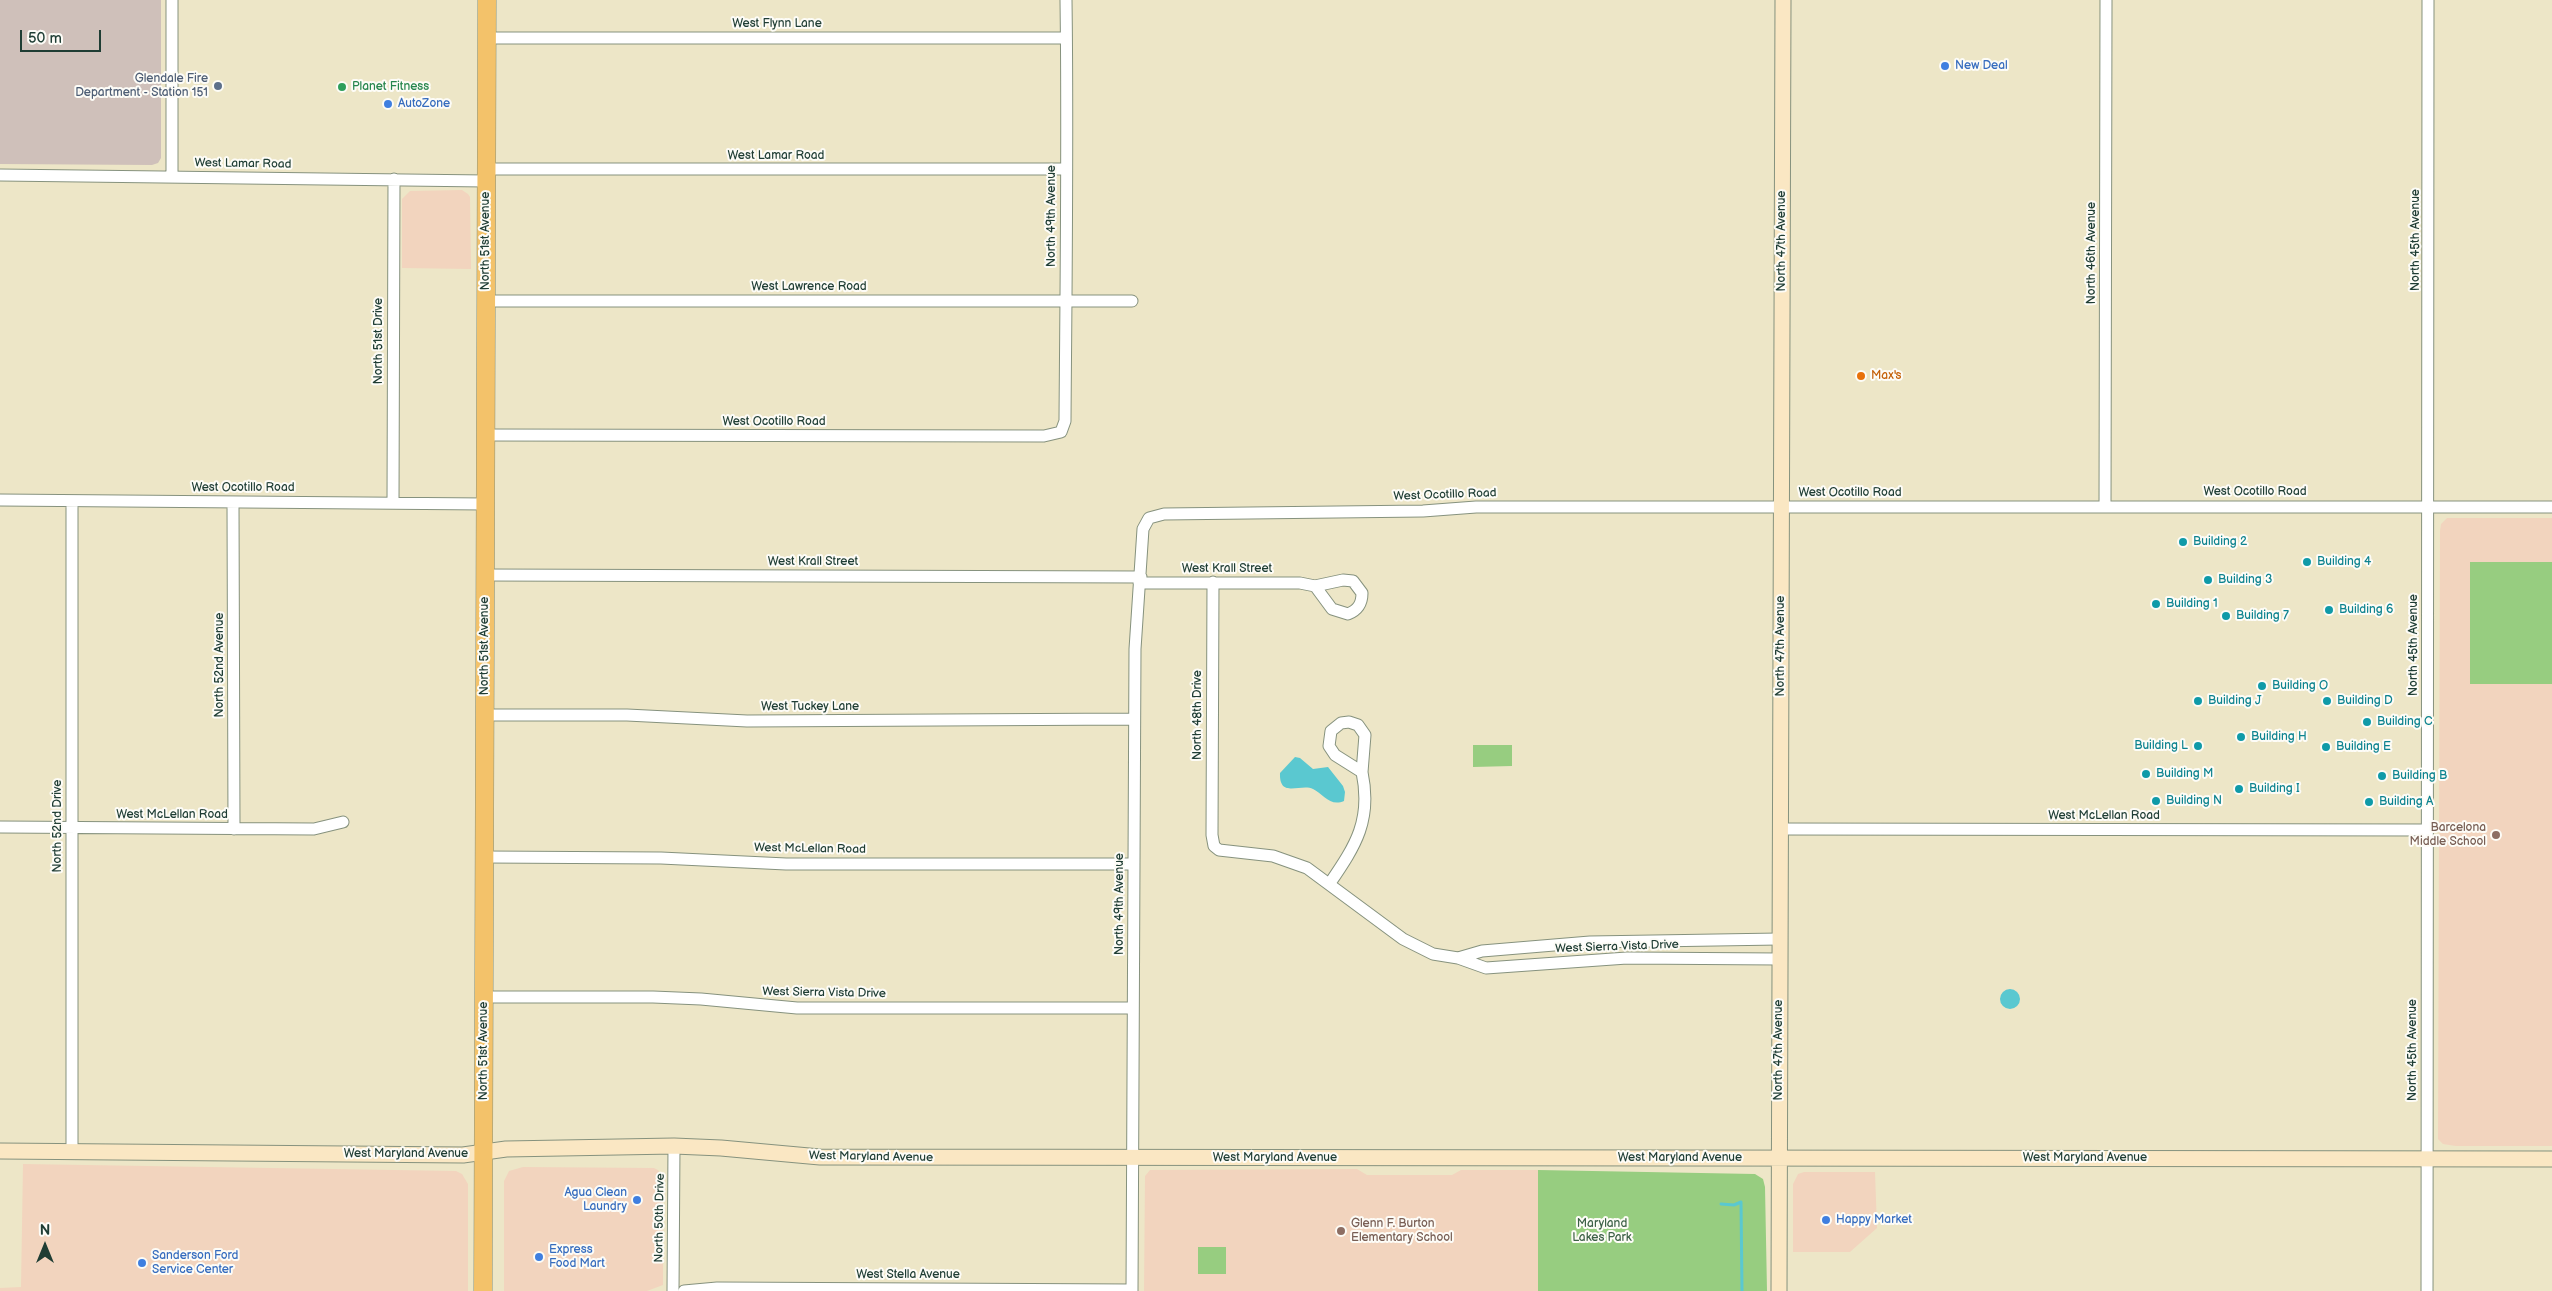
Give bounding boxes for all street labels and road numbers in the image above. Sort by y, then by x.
street label: West Flynn Lane [732,17,822,31]
street label: West Lamar Road [728,149,824,163]
street label: West Lamar Road [194,156,292,172]
street label: North 49th Avenue [1045,165,1059,267]
street label: North 45th Avenue [2409,189,2423,291]
street label: North 47th Avenue [1775,191,1789,291]
street label: North 51st Avenue [479,192,493,290]
street label: North 46th Avenue [2085,202,2099,304]
street label: West Lawrence Road [751,280,867,294]
street label: North 51st Drive [372,298,386,384]
street label: West Ocotillo Road [722,415,826,429]
street label: West Ocotillo Road [191,481,295,495]
street label: West Ocotillo Road [2203,485,2307,499]
street label: West Ocotillo Road [1393,486,1497,504]
street label: West Ocotillo Road [1798,486,1902,500]
street label: West Krall Street [768,555,858,569]
street label: West Krall Street [1182,562,1272,576]
street label: North 45th Avenue [2407,594,2421,696]
street label: North 47th Avenue [1774,596,1788,696]
street label: North 51st Avenue [478,597,492,695]
street label: North 52nd Avenue [213,613,227,717]
street label: North 48th Drive [1191,670,1205,760]
street label: West Tuckey Lane [761,700,859,714]
street label: North 52nd Drive [51,780,65,872]
street label: West McLellan Road [116,808,228,822]
street label: West McLellan Road [2048,809,2160,823]
street label: West McLellan Road [754,841,866,857]
street label: North 49th Avenue [1113,853,1127,955]
street label: West Sierra Vista Drive [1555,938,1679,956]
street label: West Sierra Vista Drive [762,985,886,1001]
street label: North 45th Avenue [2406,999,2420,1101]
street label: North 47th Avenue [1772,1000,1786,1100]
street label: North 51st Avenue [477,1002,491,1100]
street label: West Maryland Avenue [344,1147,468,1161]
street label: West Maryland Avenue [809,1149,933,1165]
street label: West Maryland Avenue [1213,1151,1337,1165]
street label: West Maryland Avenue [1618,1151,1742,1165]
street label: West Maryland Avenue [2023,1151,2147,1165]
street label: North 50th Drive [652,1173,668,1263]
street label: West Stella Avenue [856,1268,960,1282]

